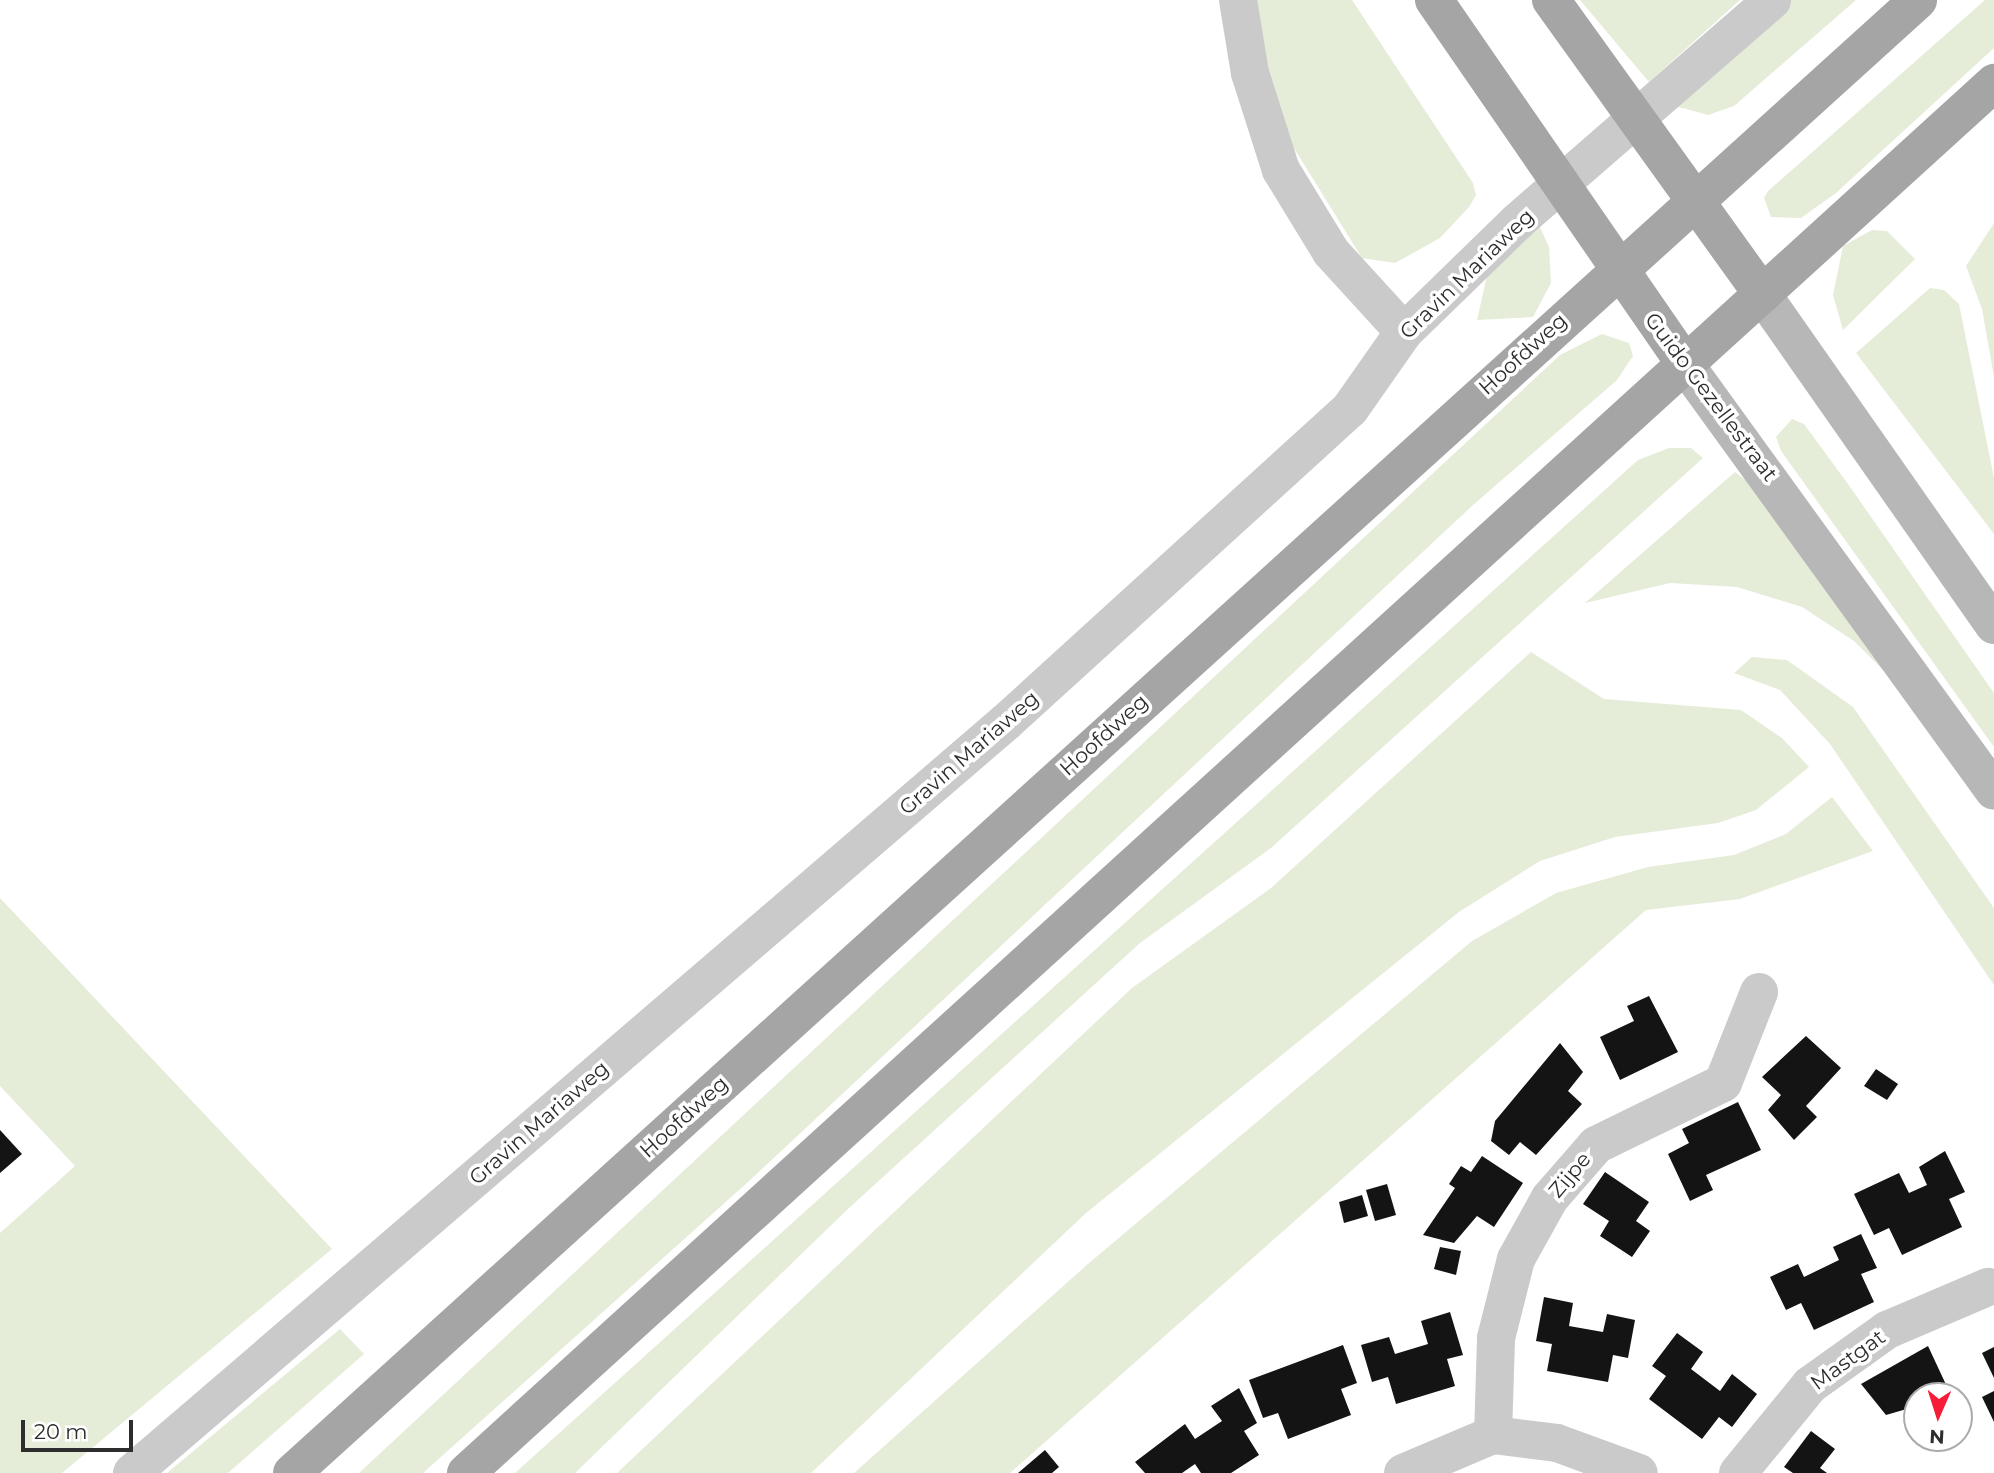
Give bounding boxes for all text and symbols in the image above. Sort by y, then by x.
street label: Gravin Mariaweg [1395,204,1539,344]
street label: Hoofdweg [1474,308,1572,400]
street label: Guido Gezellestraat [1639,308,1783,486]
street label: Gravin Mariaweg [894,686,1044,820]
street label: Hoofdweg [1055,689,1153,781]
street label: Gravin Mariaweg [464,1056,614,1190]
street label: Hoofdweg [635,1071,733,1163]
street label: Zijpe [1544,1147,1596,1203]
street label: Mastgat [1806,1324,1890,1396]
north arrow [1903,1382,1973,1452]
scale bar [24,1406,136,1450]
text: 20 m [34,1419,88,1444]
text: N [1929,1425,1945,1448]

